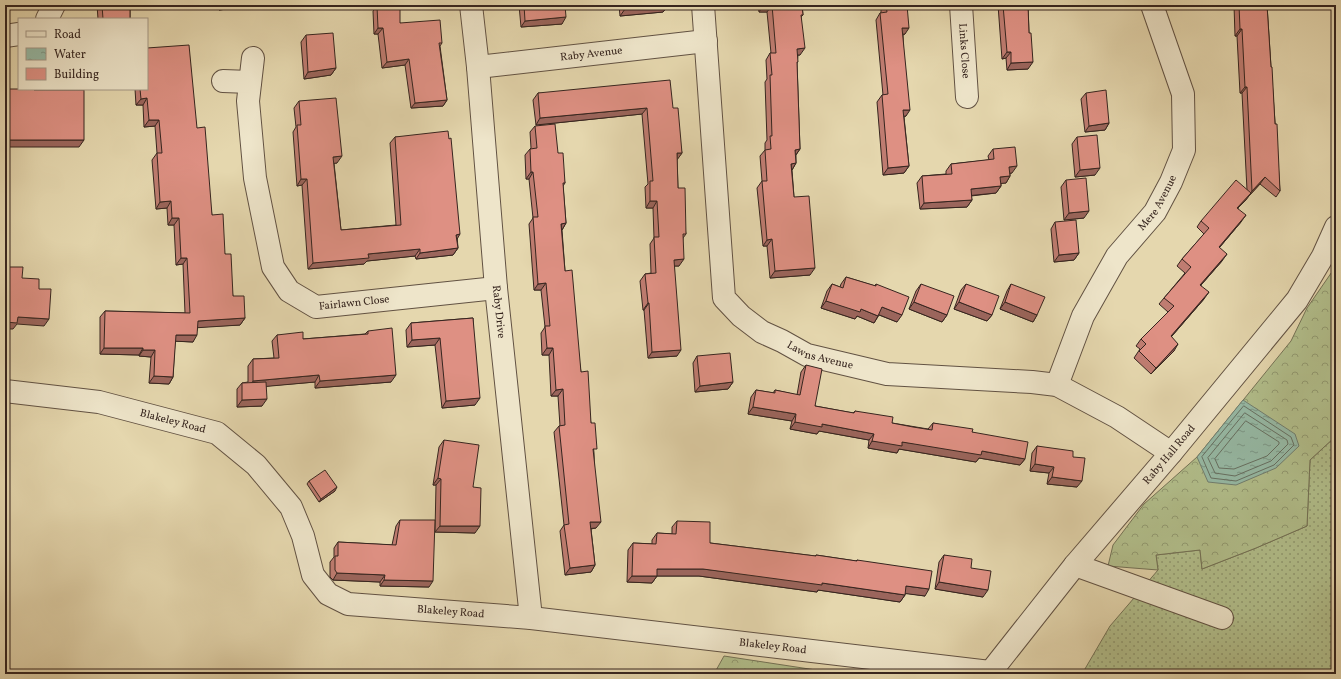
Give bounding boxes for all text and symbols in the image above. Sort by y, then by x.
legend [18,18,148,90]
street label: Links Close [955,23,973,79]
text: Road [54,27,81,43]
street label: Raby Avenue [559,43,623,65]
text: Water [54,47,86,63]
text: Building [54,67,99,83]
street label: Mere Avenue [1135,173,1181,234]
street label: Raby Drive [488,284,509,339]
street label: Fairlawn Close [318,292,390,314]
street label: Lawns Avenue [784,338,855,373]
street label: Blakeley Road [138,406,208,437]
street label: Raby Hall Road [1140,421,1199,488]
street label: Blakeley Road [416,602,485,622]
street label: Blakeley Road [738,635,807,658]

